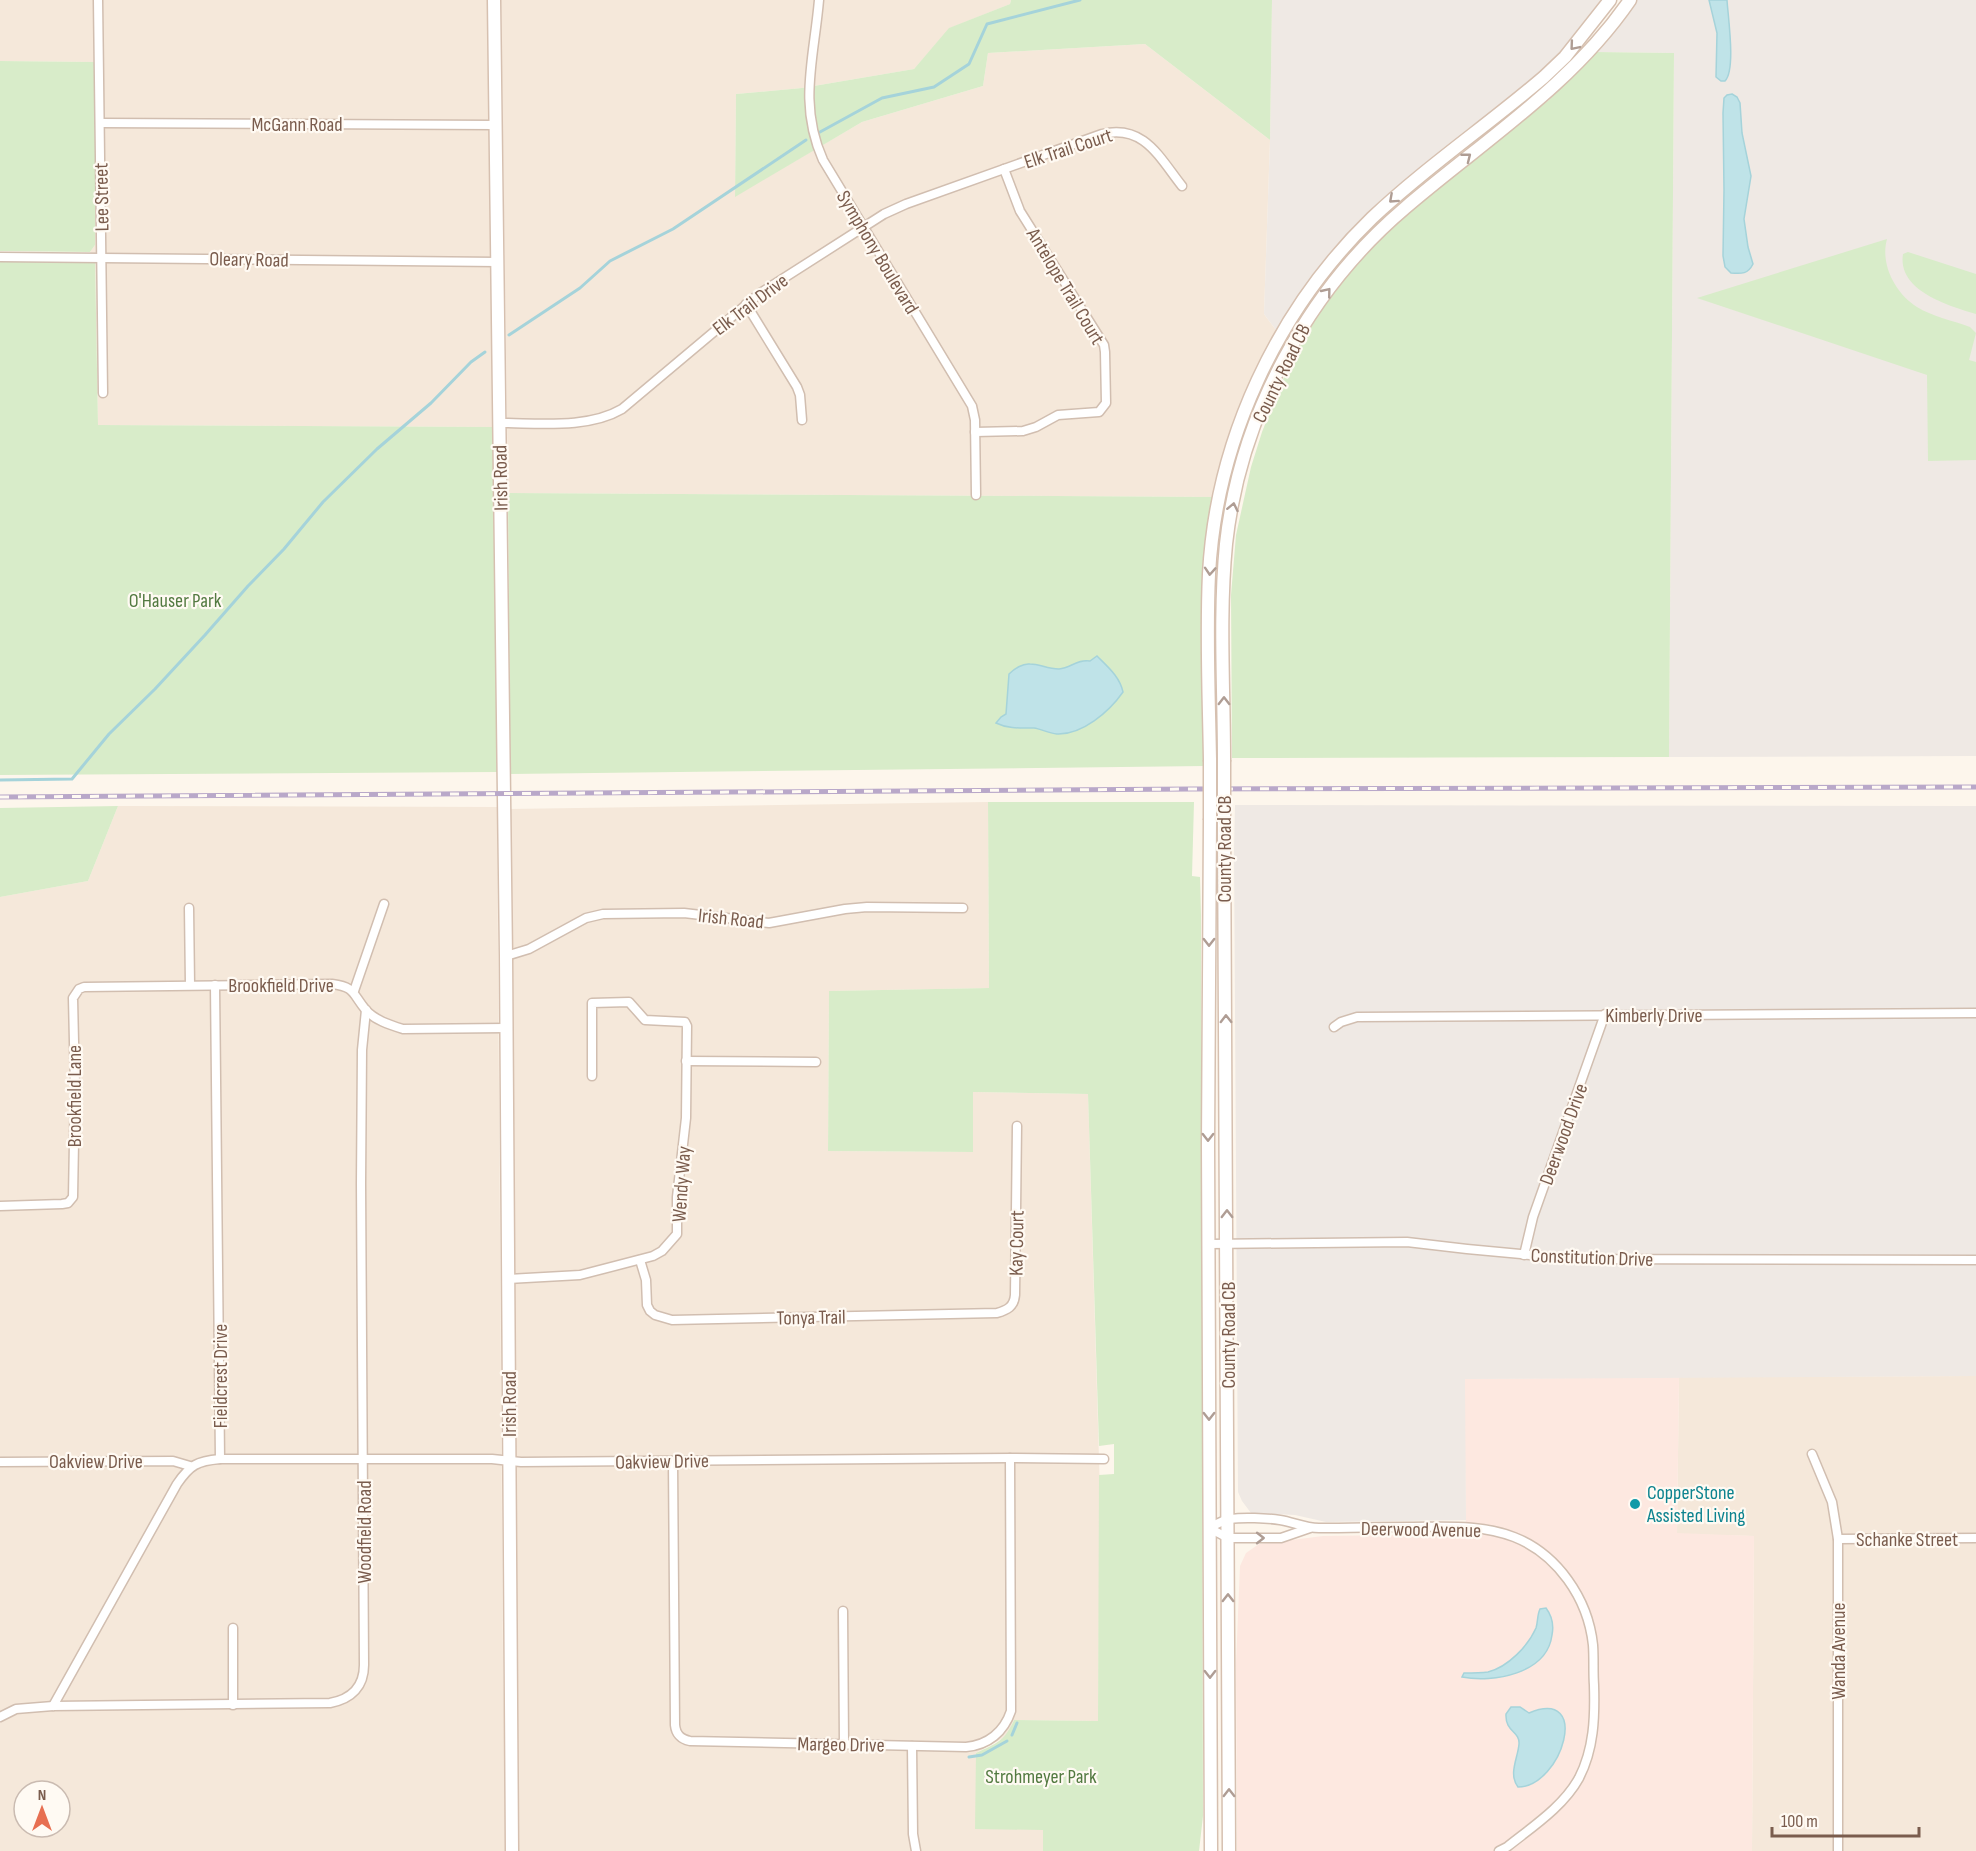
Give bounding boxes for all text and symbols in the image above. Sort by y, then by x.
one-way arrow [1570,39,1581,50]
street label: McGann Road [251,113,343,137]
street label: Elk Trail Court [1021,123,1115,174]
one-way arrow [1460,154,1471,165]
street label: Lee Street [89,162,115,232]
street label: Symphony Boulevard [831,186,923,319]
one-way arrow [1390,192,1400,203]
street label: Antelope Trail Court [1020,223,1109,349]
street label: Oleary Road [209,247,289,273]
street label: Elk Trail Drive [708,269,793,341]
one-way arrow [1320,288,1331,299]
street label: County Road CB [1248,320,1316,427]
street label: Irish Road [488,445,514,511]
one-way arrow [1225,502,1238,512]
one-way arrow [1204,566,1217,576]
park label: O'Hauser Park [129,589,222,613]
one-way arrow [1218,697,1230,706]
street label: County Road CB [1213,795,1237,903]
street label: Irish Road [697,904,765,934]
one-way arrow [1203,937,1215,946]
street label: Brookfield Drive [228,974,334,998]
street label: Kimberly Drive [1605,1004,1703,1028]
one-way arrow [1220,1014,1232,1023]
street label: Brookfield Lane [63,1045,87,1147]
street label: Deerwood Drive [1535,1080,1593,1188]
one-way arrow [1202,1132,1214,1141]
street label: Wendy Way [667,1145,697,1223]
one-way arrow [1221,1209,1233,1218]
street label: Kay Court [1004,1210,1030,1276]
street label: Constitution Drive [1530,1244,1654,1272]
street label: County Road CB [1217,1281,1241,1389]
street label: Tonya Trail [776,1305,846,1331]
street label: Fieldcrest Drive [209,1324,233,1428]
street label: Irish Road [498,1371,522,1437]
one-way arrow [1203,1411,1215,1420]
street label: Oakview Drive [615,1449,709,1475]
street label: Oakview Drive [49,1450,143,1474]
street label: Woodfield Road [353,1481,377,1583]
place label: CopperStone Assisted Living [1646,1481,1745,1528]
marker: CopperStone Assisted Living [1628,1497,1642,1511]
street label: Deerwood Avenue [1361,1517,1481,1543]
street label: Schanke Street [1856,1528,1958,1552]
one-way arrow [1255,1532,1264,1544]
one-way arrow [1222,1593,1234,1602]
street label: Wanda Avenue [1827,1603,1851,1699]
one-way arrow [1204,1669,1216,1678]
street label: Margeo Drive [797,1732,885,1758]
park label: Strohmeyer Park [985,1765,1097,1789]
north arrow [12,1779,72,1839]
text: N [38,1786,46,1805]
one-way arrow [1223,1788,1235,1797]
scale bar [1772,1800,1919,1838]
text: 100 m [1781,1811,1818,1832]

